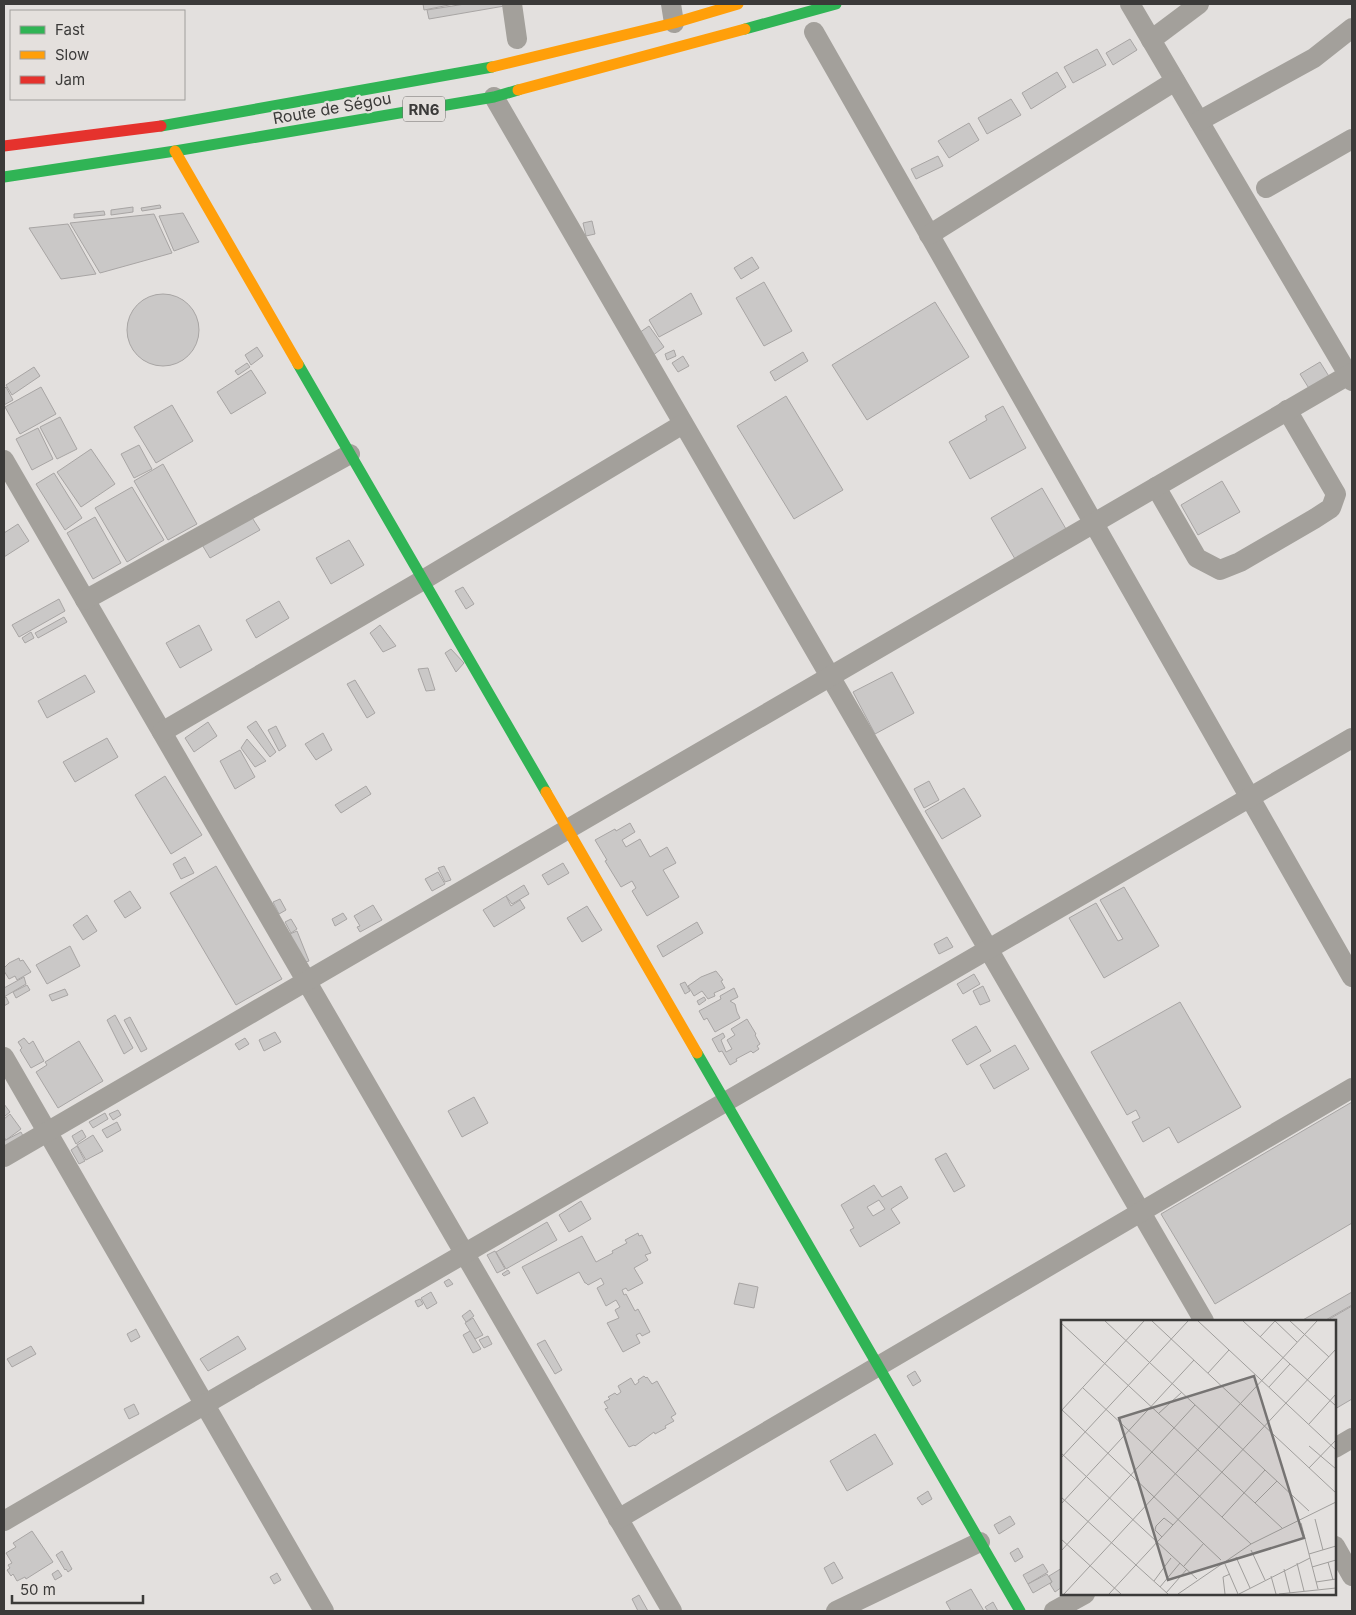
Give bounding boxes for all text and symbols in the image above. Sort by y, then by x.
legend [10,10,185,100]
text: Fast [55,20,85,39]
text: Slow [55,45,89,64]
text: Jam [55,70,85,89]
street label: Route de Ségou [271,88,393,128]
road number: RN6 [403,96,445,122]
inset map [1061,1320,1336,1595]
scale bar [12,1572,144,1604]
text: 50 m [20,1580,56,1599]

